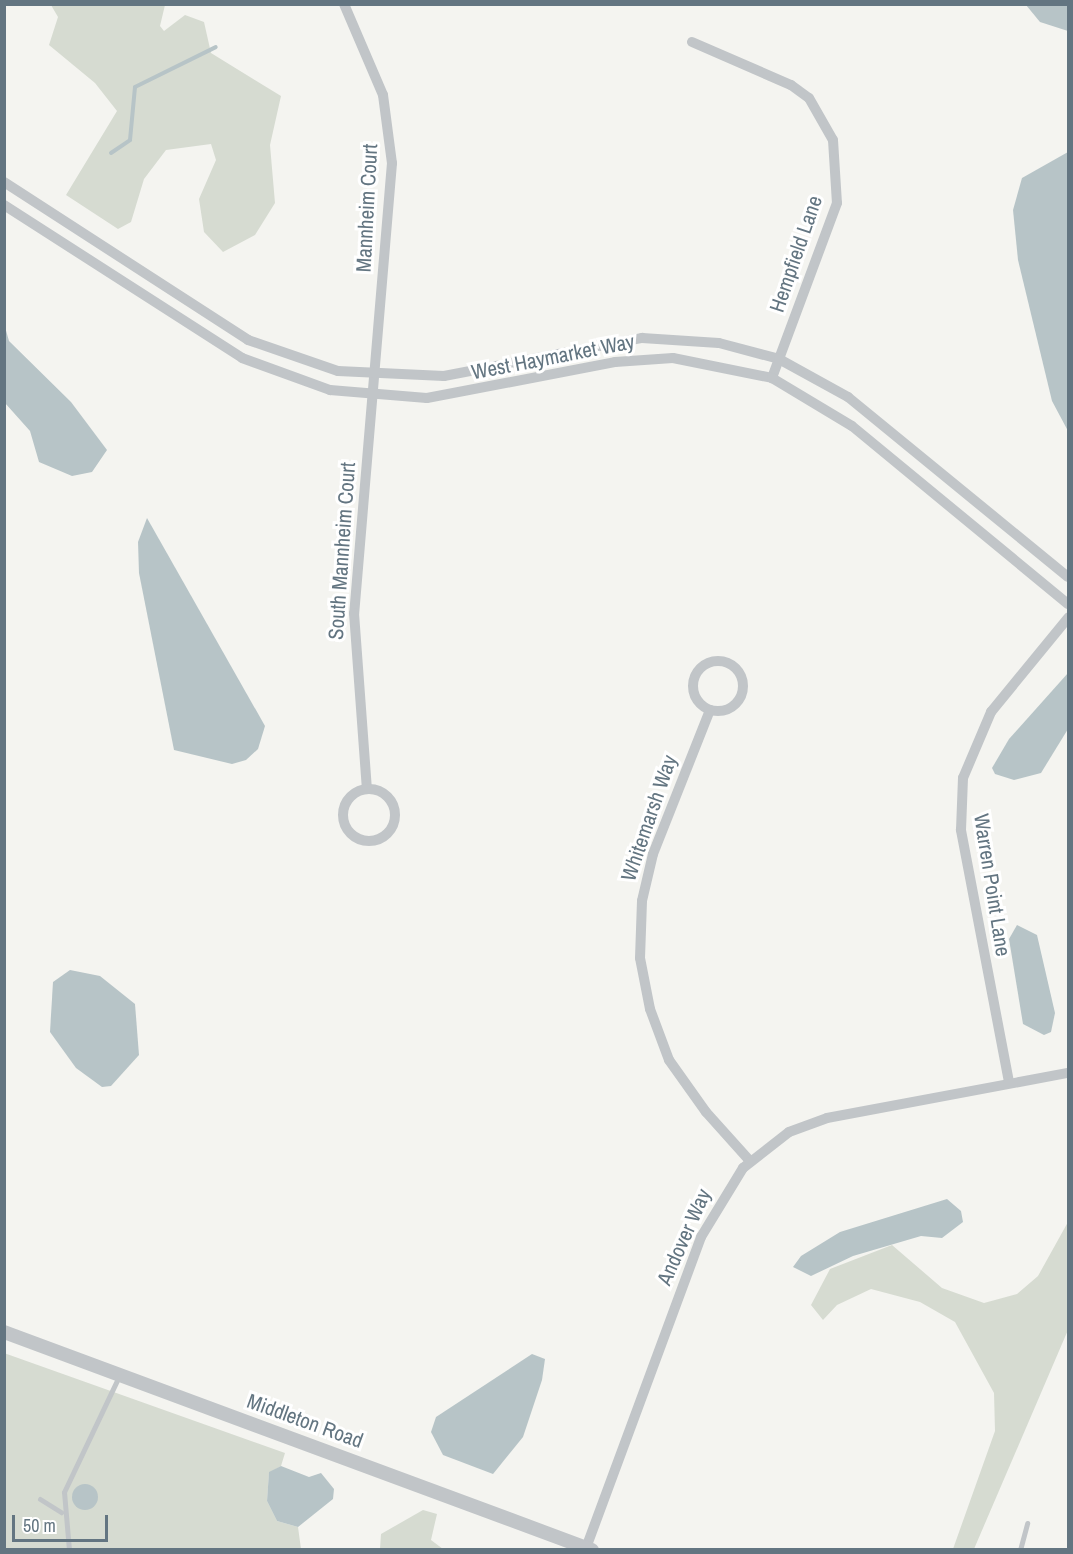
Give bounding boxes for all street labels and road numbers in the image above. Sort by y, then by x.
street label: Mannheim Court [351,143,383,273]
street label: Hempfield Lane [764,192,828,316]
street label: West Haymarket Way [469,329,637,385]
street label: South Mannheim Court [323,461,361,641]
street label: Whitemarsh Way [616,752,682,884]
street label: Warren Point Lane [968,812,1016,958]
street label: Andover Way [652,1185,716,1289]
street label: Middleton Road [244,1388,366,1454]

